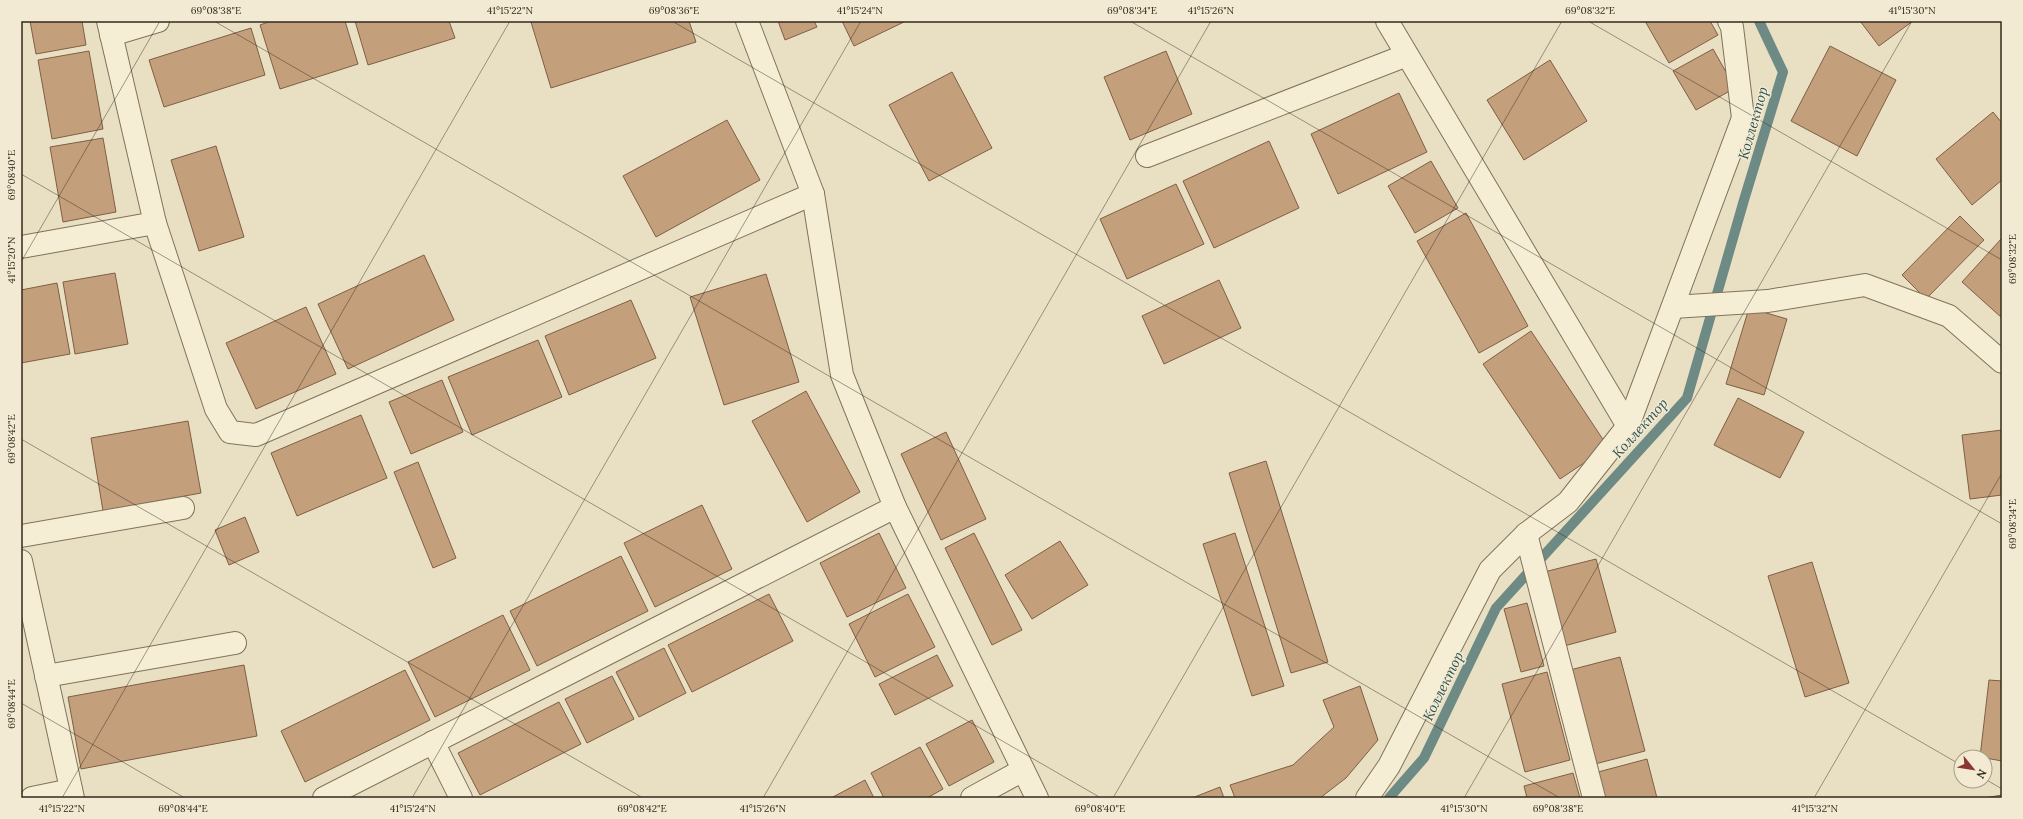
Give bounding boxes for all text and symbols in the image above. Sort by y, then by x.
text: 69°08'38"E [191,4,241,17]
text: 41°15'22"N [487,4,533,17]
text: 69°08'36"E [649,4,699,17]
text: 41°15'24"N [837,4,883,17]
text: 69°08'34"E [1107,4,1157,17]
text: 41°15'26"N [1188,4,1235,17]
text: 69°08'32"E [1565,4,1615,17]
text: 41°15'30"N [1888,4,1936,17]
water label: Коллектор [1734,85,1772,161]
text: 69°08'40"E [5,150,18,200]
text: 69°08'32"E [2006,234,2019,284]
text: 41°15'20"N [5,236,18,283]
water label: Коллектор [1608,394,1672,462]
text: 69°08'42"E [5,414,18,464]
text: 69°08'34"E [2006,499,2019,549]
water label: Коллектор [1419,649,1467,723]
text: 69°08'44"E [5,679,18,729]
north arrow [1953,749,1993,789]
text: N [1973,767,1990,782]
text: 41°15'22"N [39,802,85,815]
text: 69°08'44"E [158,802,208,815]
text: 41°15'24"N [390,802,436,815]
text: 69°08'42"E [617,802,667,815]
text: 41°15'26"N [740,802,787,815]
text: 69°08'40"E [1075,802,1125,815]
text: 41°15'30"N [1440,802,1488,815]
text: 69°08'38"E [1533,802,1583,815]
text: 41°15'32"N [1792,802,1839,815]

